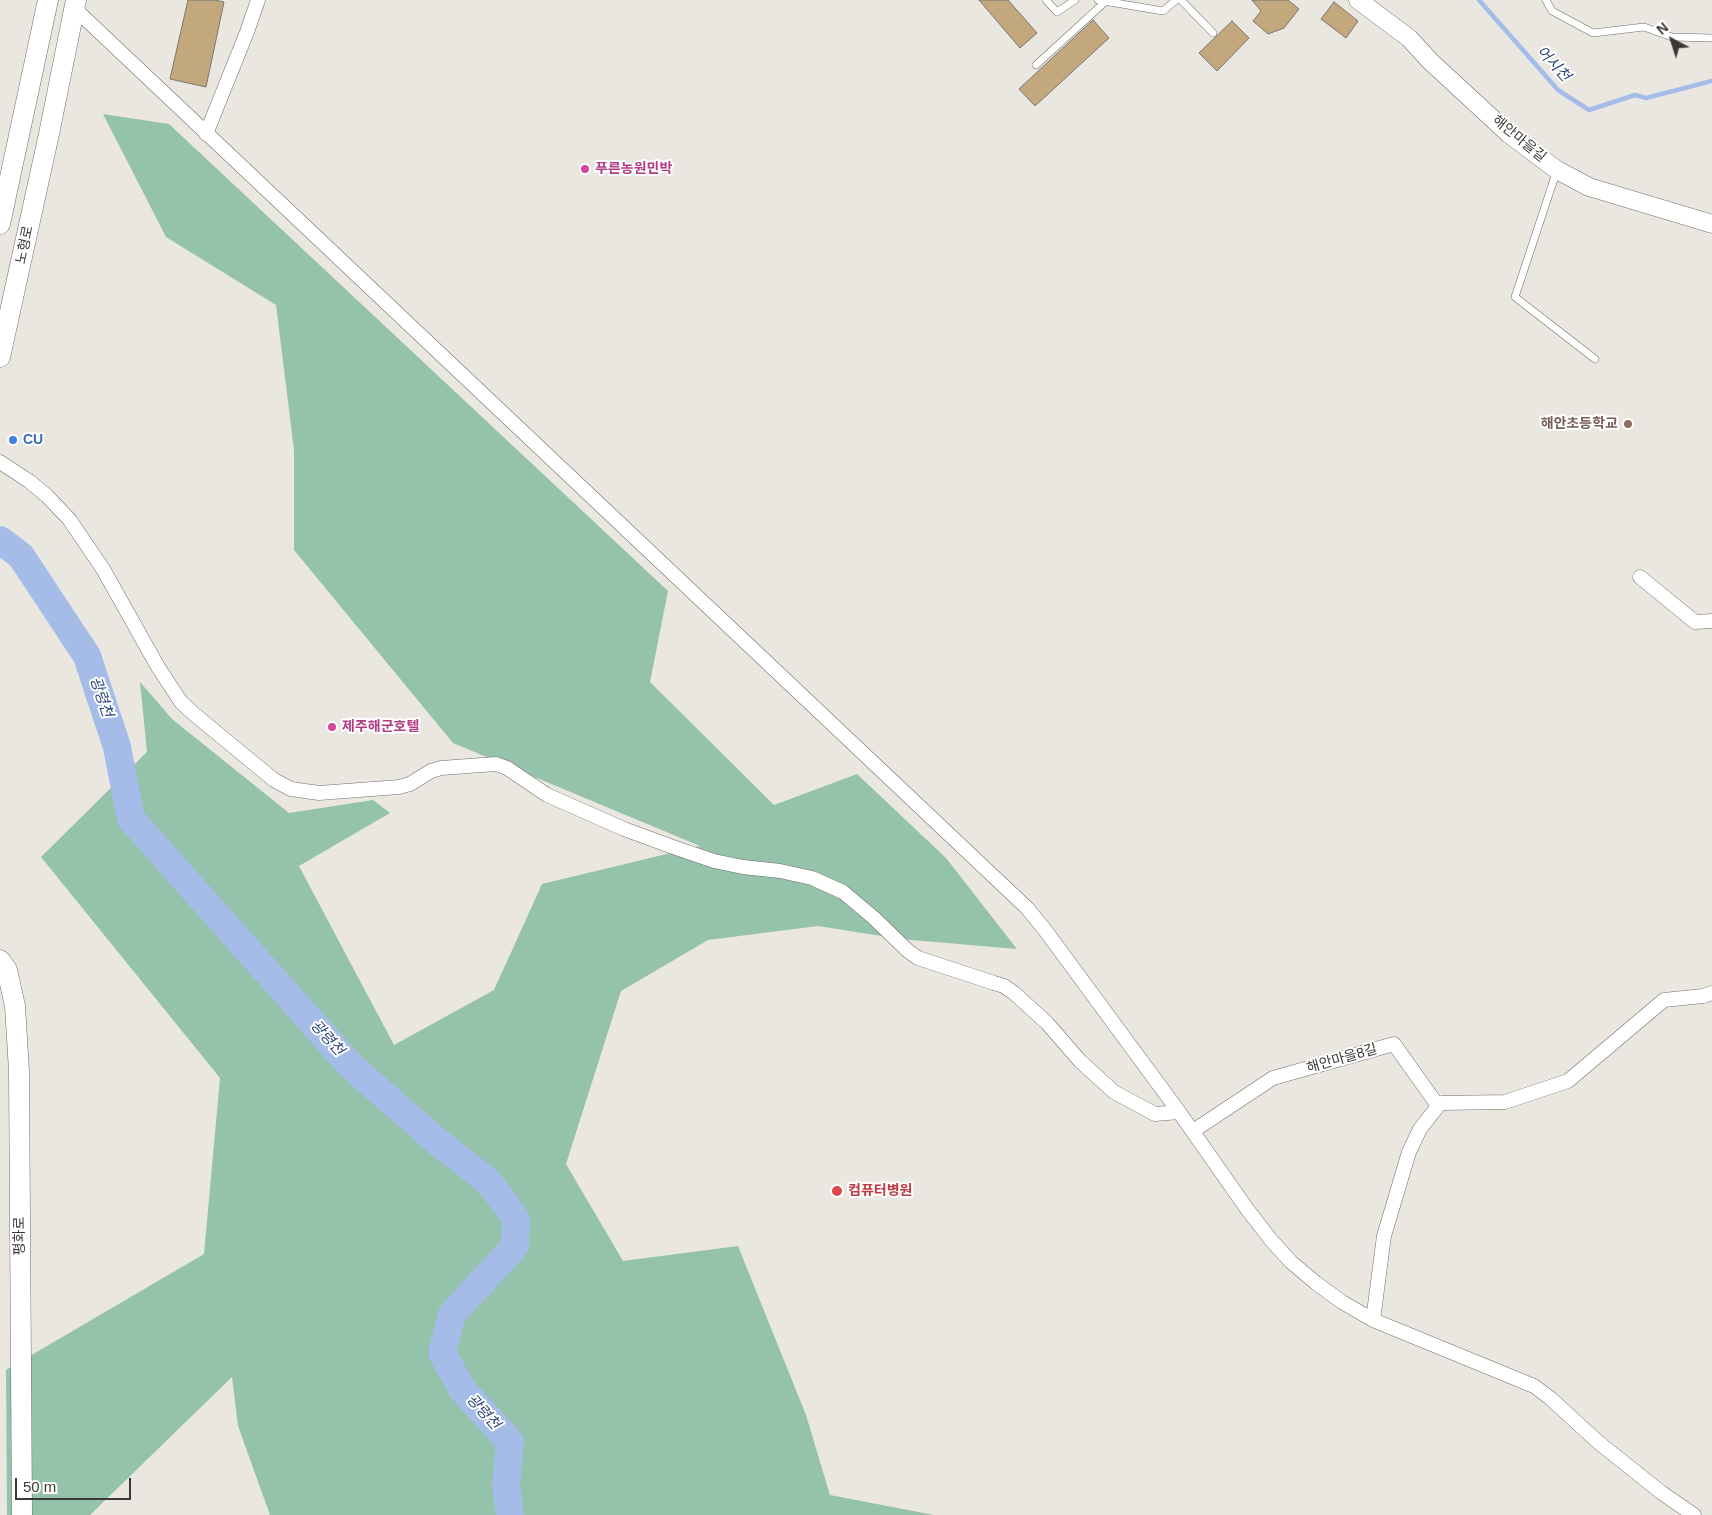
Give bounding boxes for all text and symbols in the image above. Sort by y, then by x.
north arrow [1647,15,1697,65]
text: N [1653,19,1671,38]
water label: 어시천 [1532,43,1574,85]
street label: 해안마을길 [1489,112,1549,166]
place label: 푸른농원민박 [595,161,672,177]
marker: 푸른농원민박 [579,163,591,175]
street label: 노형로 [13,224,37,266]
place label: 해안초등학교 [1541,416,1618,432]
marker: 해안초등학교 [1622,418,1634,430]
place label: CU [23,432,43,448]
marker: CU [7,434,19,446]
water label: 광령천 [86,674,116,720]
place label: 제주해군호텔 [342,719,419,735]
marker: 제주해군호텔 [326,721,338,733]
water label: 광령천 [306,1017,348,1059]
street label: 해안마을8길 [1305,1041,1379,1077]
place label: 컴퓨터병원 [848,1183,912,1199]
marker: 컴퓨터병원 [830,1184,844,1198]
street label: 평화로 [12,1217,28,1255]
water label: 광령천 [462,1391,504,1433]
scale bar [18,1468,134,1500]
text: 50 m [23,1478,56,1495]

